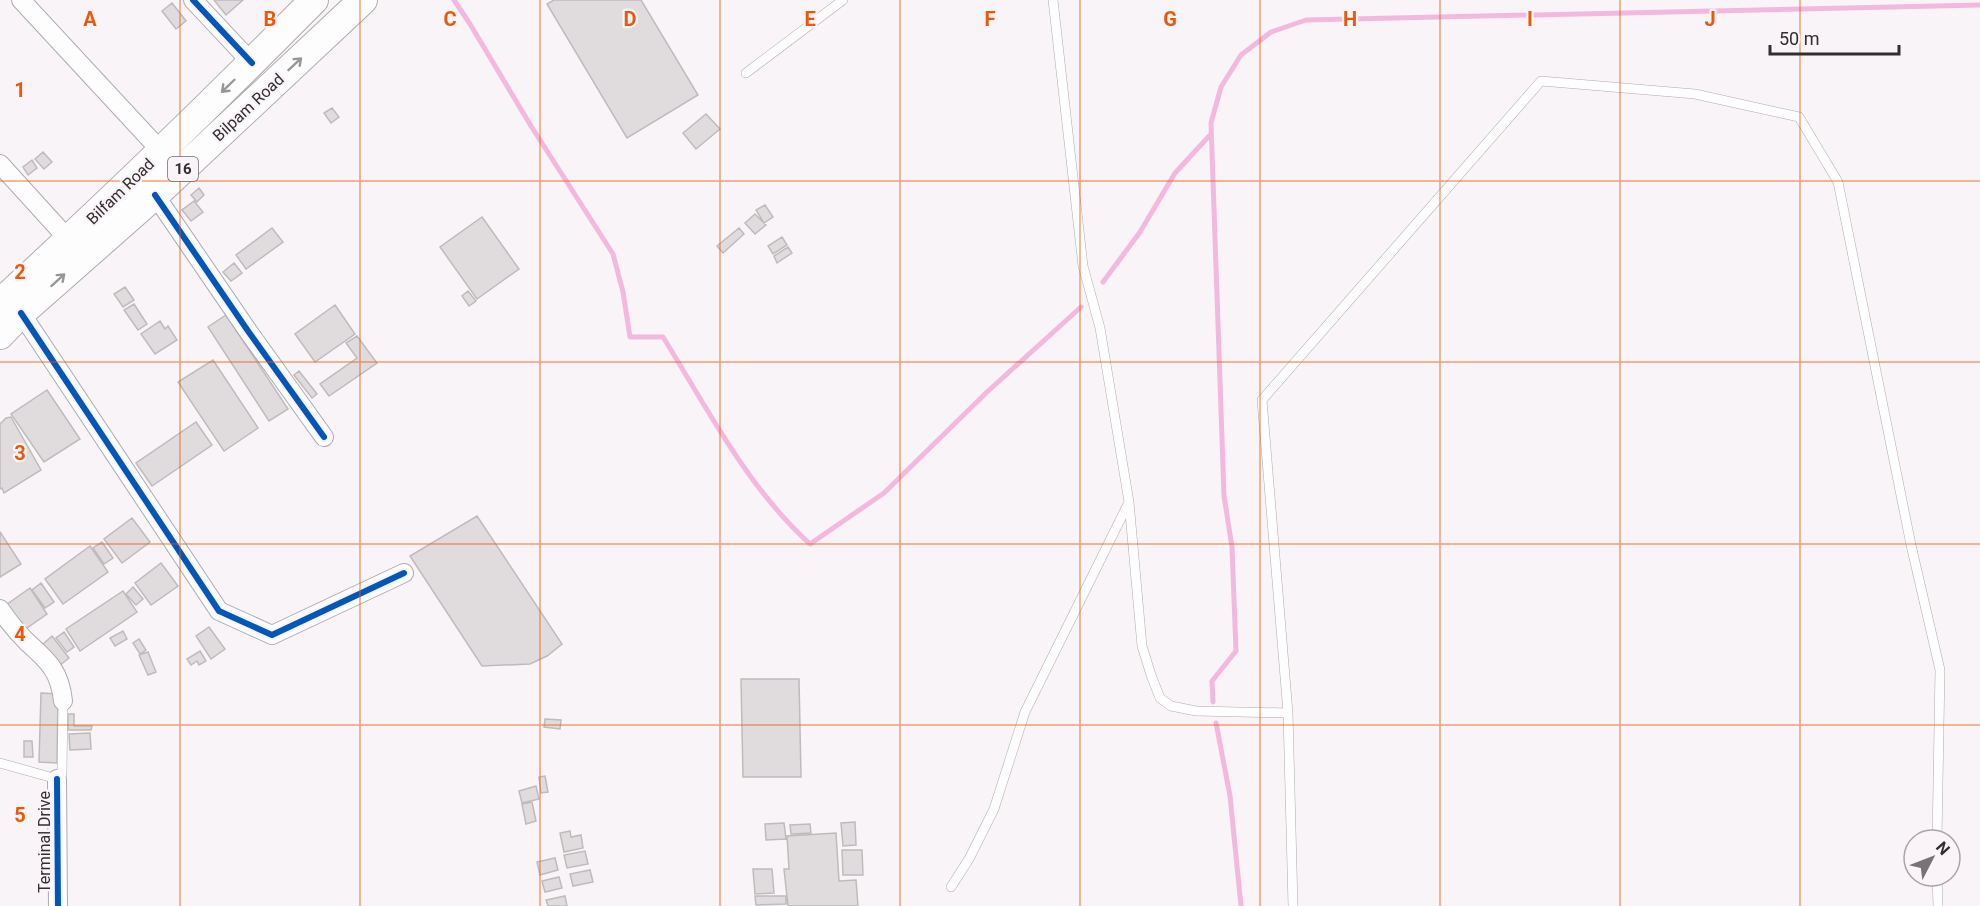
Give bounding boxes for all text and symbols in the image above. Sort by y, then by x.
text: A [83,7,97,31]
text: B [264,7,276,31]
text: C [443,7,457,31]
text: D [624,7,637,31]
text: E [804,7,816,31]
text: F [985,7,996,31]
text: G [1163,7,1177,31]
text: H [1343,7,1357,31]
text: I [1527,7,1533,31]
text: J [1704,7,1716,31]
scale bar [1770,18,1899,56]
text: 50 m [1779,28,1819,49]
one-way arrow [287,57,302,71]
street label: Bilpam Road [209,70,288,145]
text: 1 [14,78,26,102]
one-way arrow [221,79,236,93]
street label: Bilfam Road [83,154,158,228]
road number: 16 [168,157,198,181]
text: 2 [14,260,26,284]
one-way arrow [50,273,65,287]
text: 3 [14,441,26,465]
text: 4 [14,622,26,646]
street label: Terminal Drive [35,791,54,893]
text: 5 [14,803,26,827]
north arrow [1902,828,1962,888]
text: N [1932,838,1954,859]

